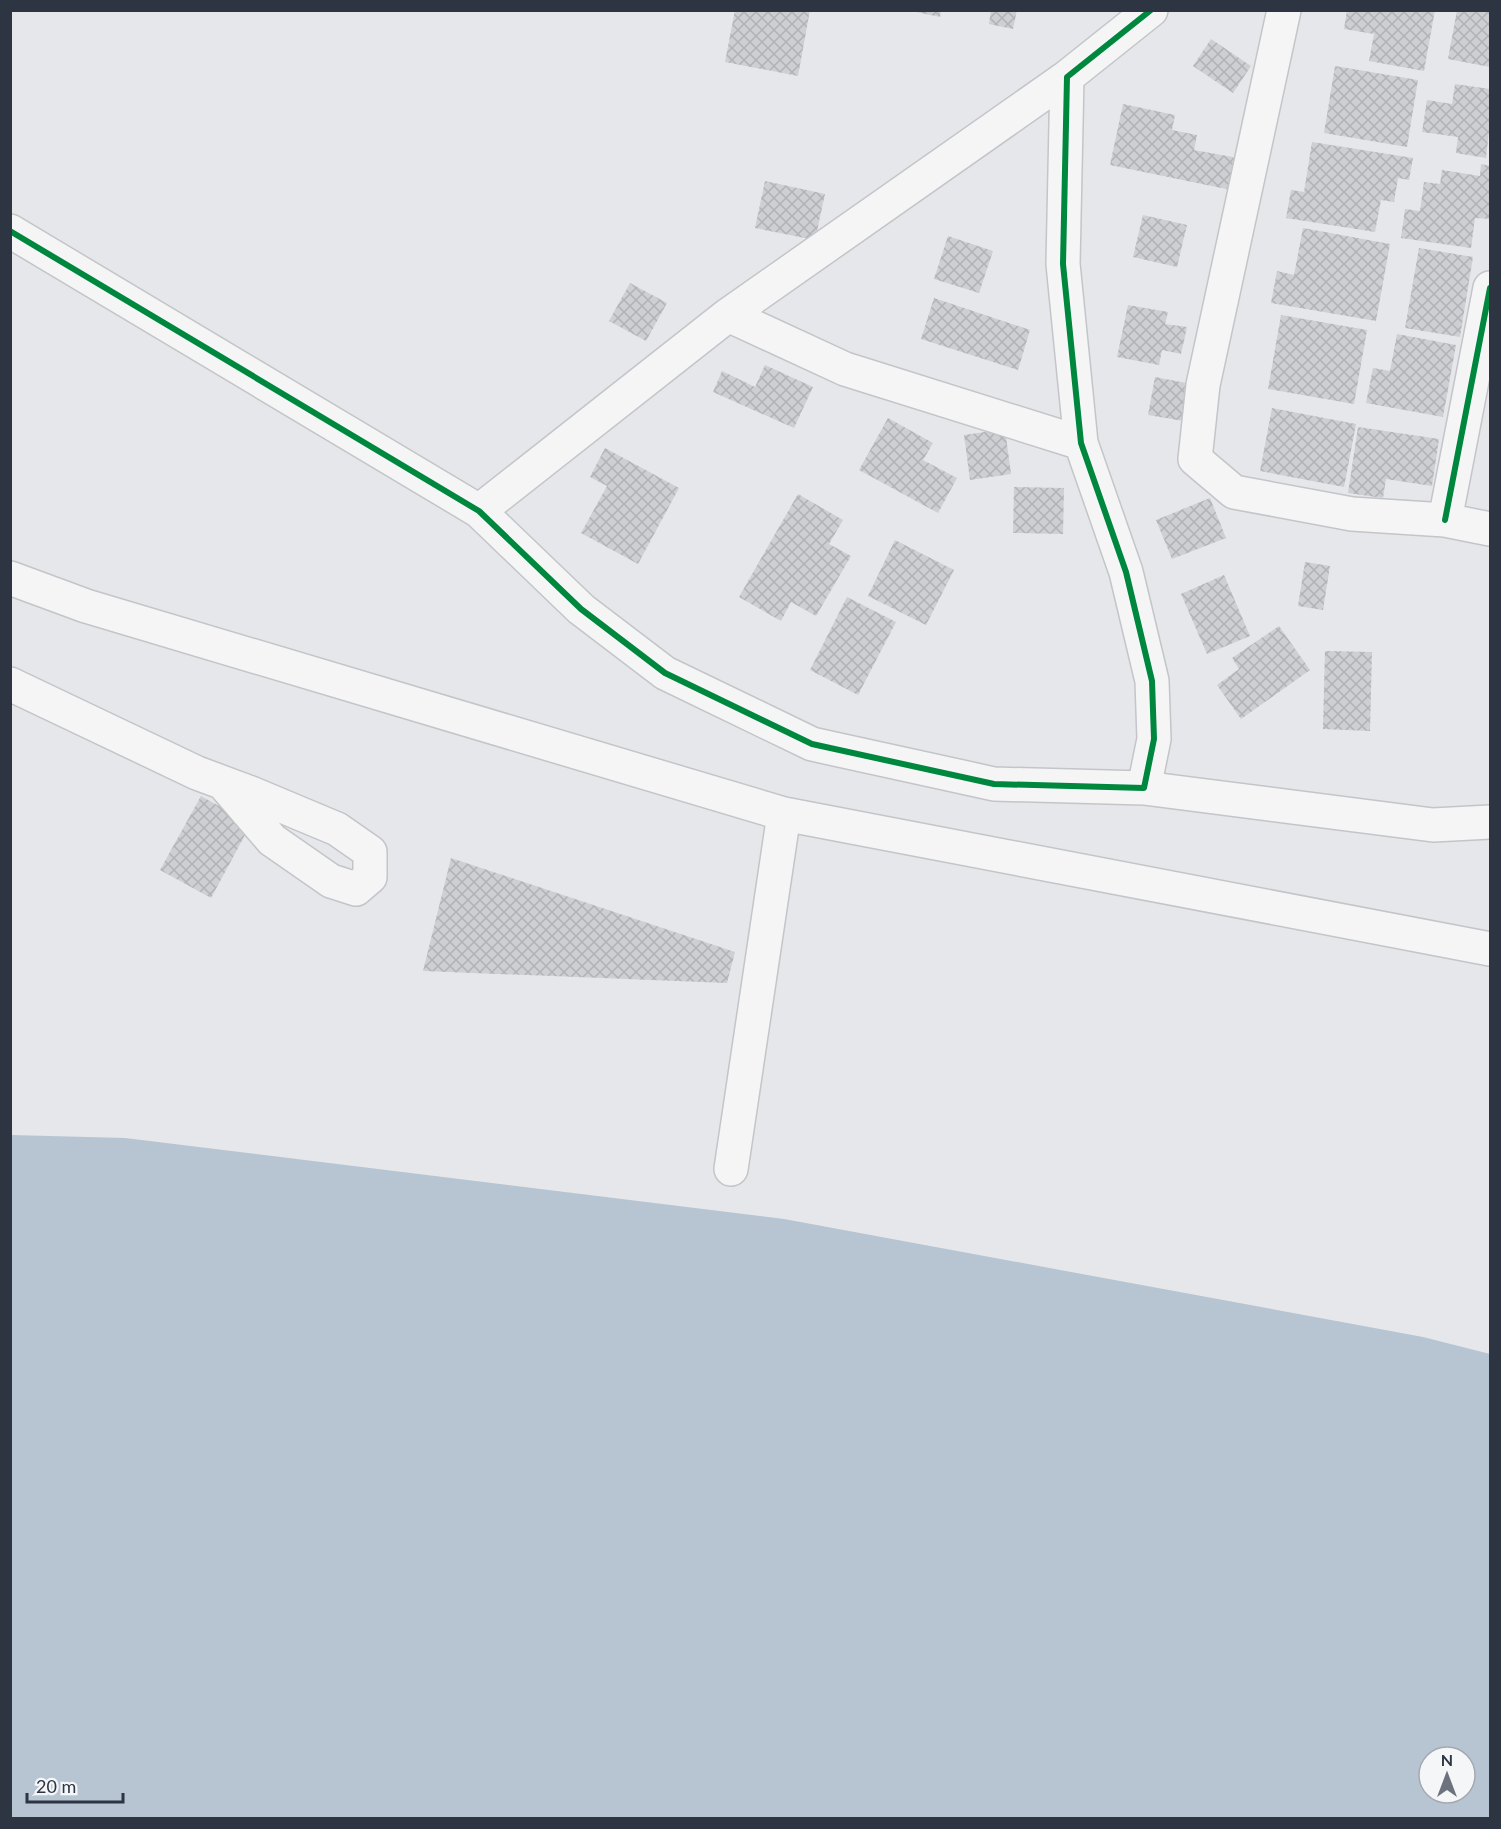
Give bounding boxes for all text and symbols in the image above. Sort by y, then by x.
north arrow [1417,1745,1477,1805]
text: N [1441,1750,1453,1769]
scale bar [27,1766,123,1804]
text: 20 m [36,1775,76,1797]

